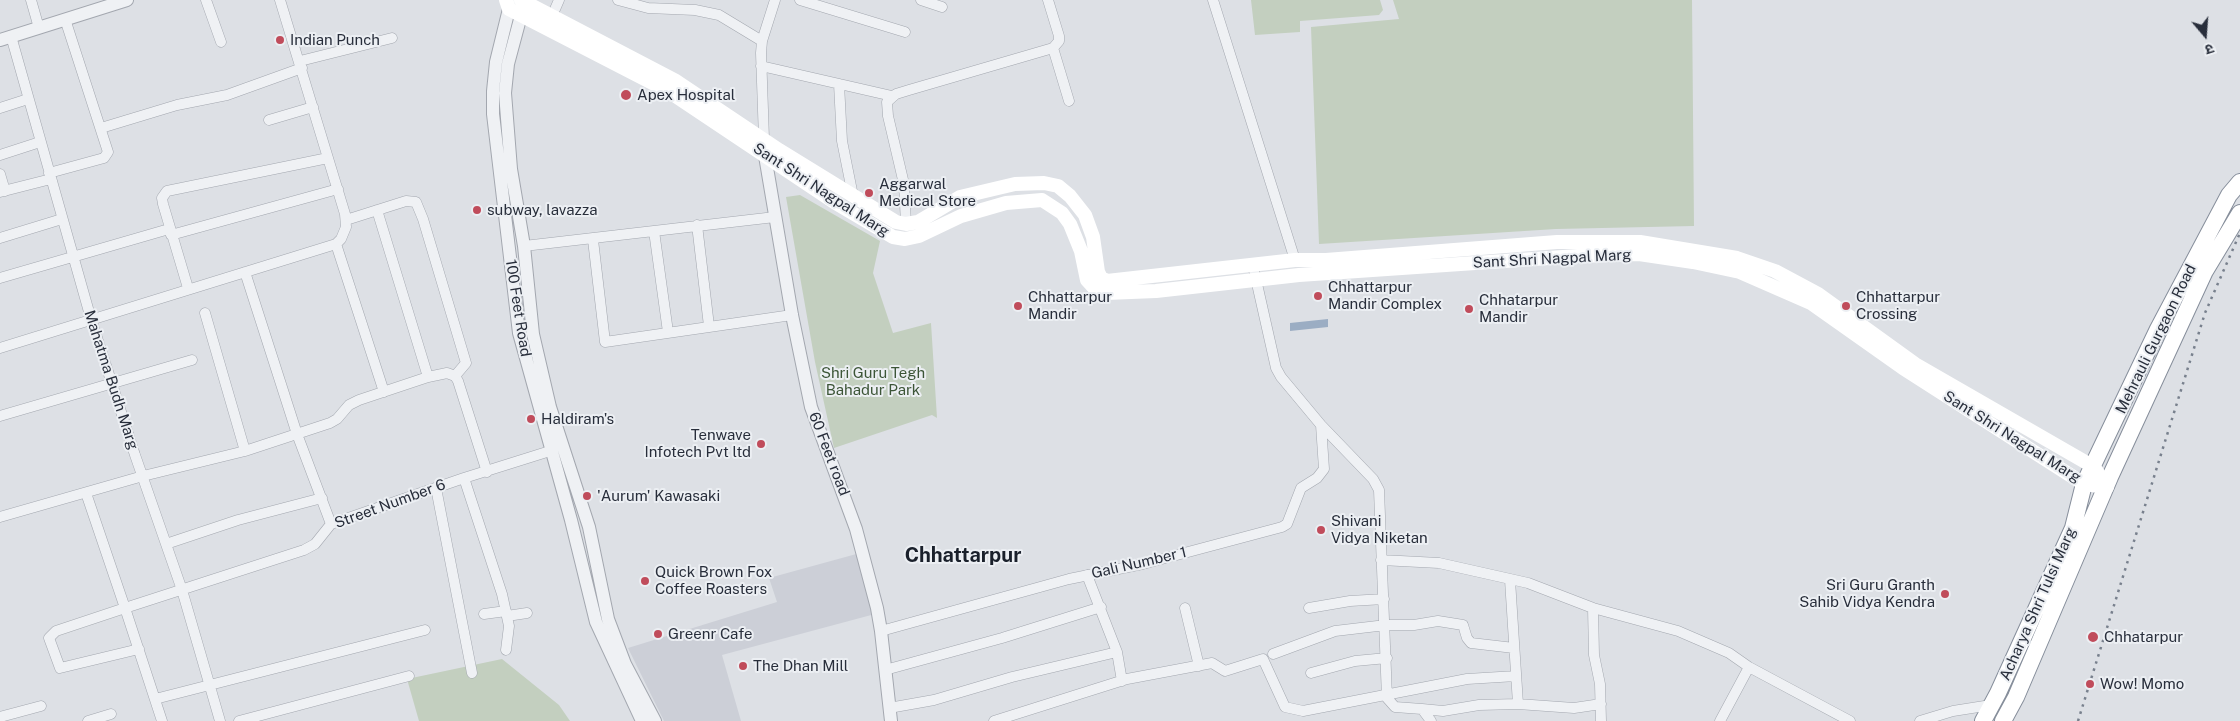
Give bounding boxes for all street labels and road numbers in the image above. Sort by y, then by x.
street label: Sant Shri Nagpal Marg [750,139,892,241]
street label: Sant Shri Nagpal Marg [1472,246,1632,272]
street label: 100 Feet Road [501,258,535,358]
street label: Mehrauli Gurgaon Road [2112,261,2200,417]
street label: Mahatma Budh Marg [80,308,142,452]
street label: Sant Shri Nagpal Marg [1940,387,2084,487]
street label: 60 Feet road [805,410,853,498]
street label: Street Number 6 [332,476,448,532]
street label: Acharya Shri Tulsi Marg [1996,525,2080,683]
street label: Gali Number 1 [1090,543,1188,583]

